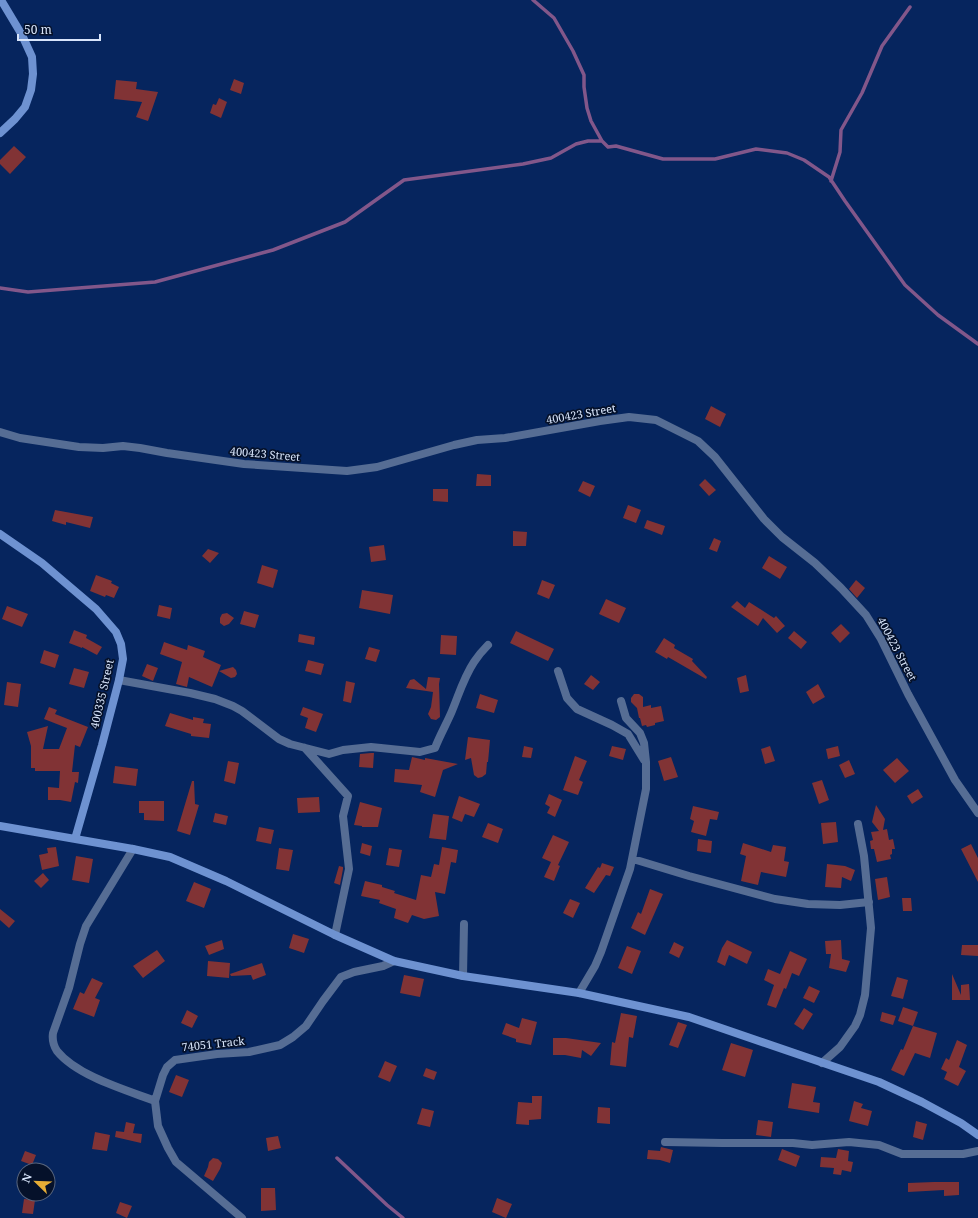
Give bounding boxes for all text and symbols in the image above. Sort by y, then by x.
scale bar [18,16,100,42]
text: 50 m [24,21,52,38]
street label: 400423 Street [545,400,617,427]
street label: 400423 Street [229,443,301,464]
street label: 400423 Street [874,614,921,683]
street label: 400335 Street [86,658,117,730]
street label: 74051 Track [181,1033,246,1054]
north arrow [16,1162,56,1202]
text: N [18,1171,35,1185]

